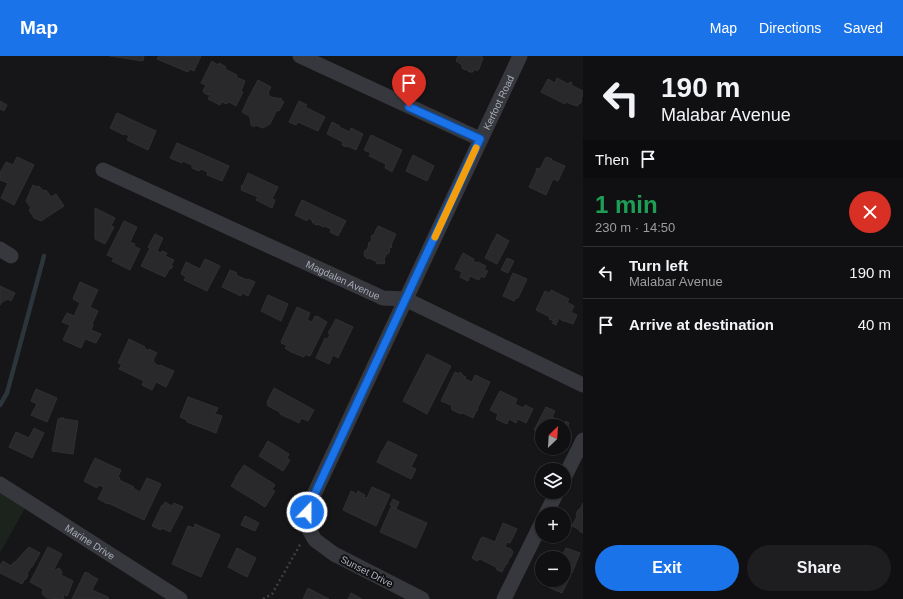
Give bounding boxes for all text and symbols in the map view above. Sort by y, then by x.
text: Map [20,17,58,38]
text: Map [710,20,737,36]
text: Directions [759,20,821,36]
text: Saved [843,20,883,36]
pin [392,66,426,107]
icon: arrive [398,72,420,94]
icon: left [595,72,647,124]
text: 190 m [661,72,740,103]
street label: Kerfoot Road [481,74,516,132]
text: Malabar Avenue [661,105,791,125]
icon: arrive [637,148,659,170]
text: Then [595,151,629,168]
text: 1 min [595,191,658,218]
button: close [849,191,891,233]
text: 230 m · 14:50 [595,220,675,235]
text: Turn left [629,257,688,274]
street label: Magdalen Avenue [304,259,382,302]
icon: left [595,262,617,284]
text: 190 m [849,264,891,281]
text: Malabar Avenue [629,274,723,289]
icon: arrive [595,314,617,336]
text: Arrive at destination [629,316,774,333]
text: 40 m [858,316,891,333]
north arrow [535,419,571,455]
map controls [535,419,571,587]
button: layers [535,463,571,499]
position arrow [286,491,328,533]
button: + [535,507,571,543]
street label: Marine Drive [63,522,117,562]
button: Exit [595,545,739,591]
button: Share [747,545,891,591]
button: − [535,551,571,587]
street label: Sunset Drive [339,554,395,590]

